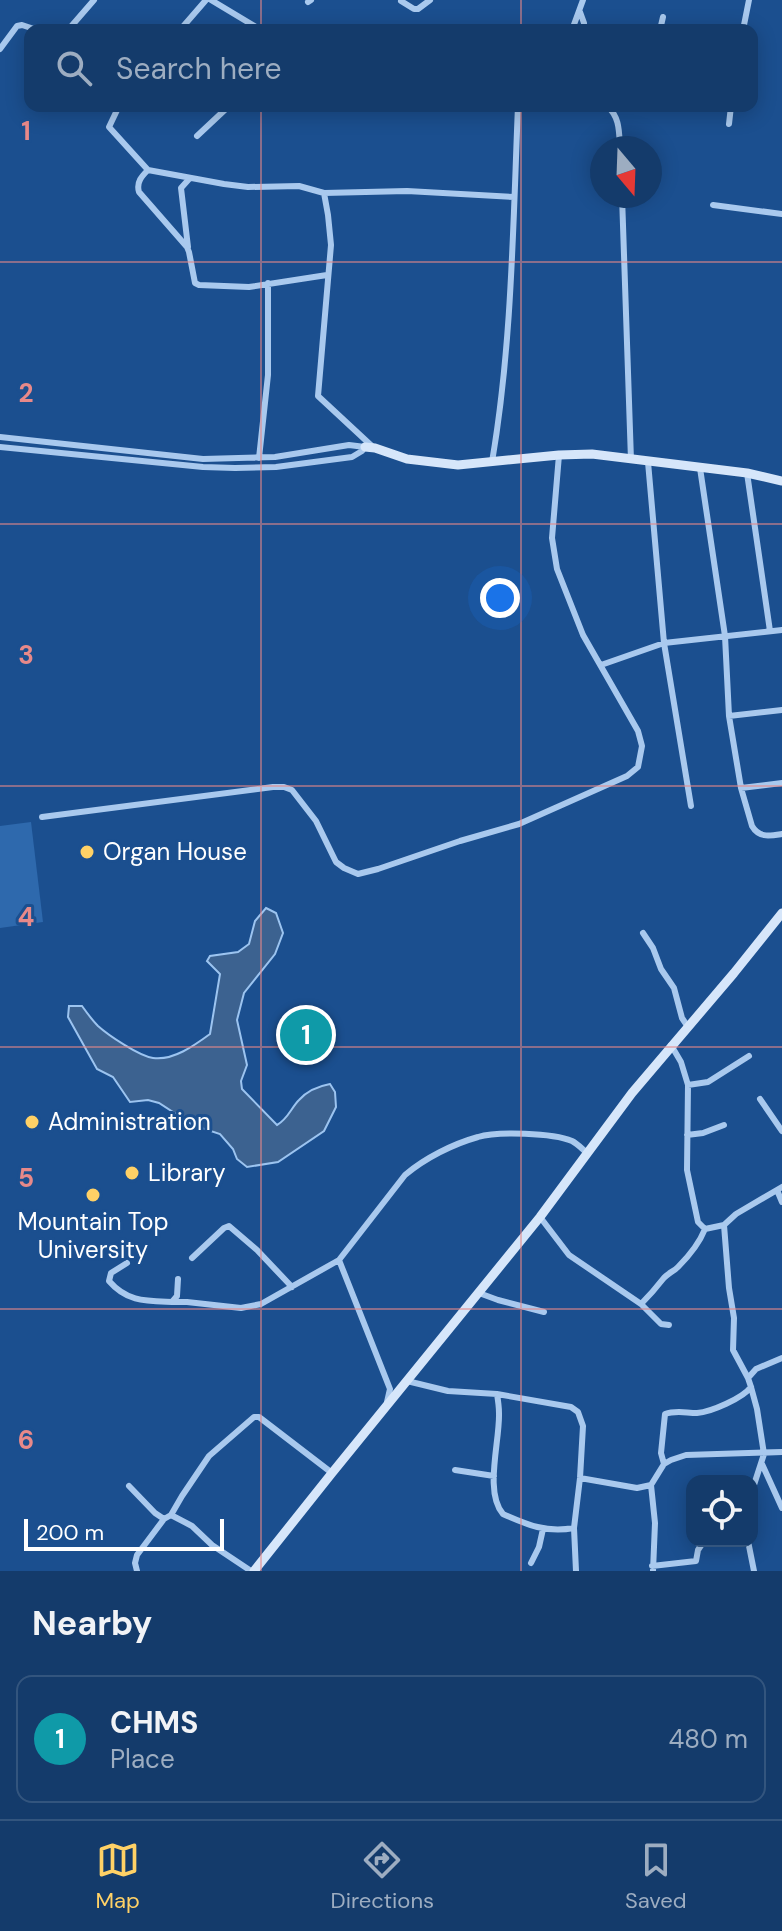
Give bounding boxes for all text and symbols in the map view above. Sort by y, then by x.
search box [24,24,758,112]
icon: search [52,46,96,90]
text: Search here [116,49,282,88]
text: 1 [21,114,31,148]
north arrow [590,136,662,208]
text: 2 [18,376,34,410]
your location [480,578,520,618]
text: 3 [18,638,34,672]
place label: Organ House [103,836,247,867]
marker: Organ House [78,843,96,861]
text: 4 [18,900,34,934]
pin: 1 [280,1005,332,1065]
place label: Administration [48,1106,211,1137]
marker: Administration [23,1113,41,1131]
place label: Library [148,1157,226,1188]
text: 5 [18,1161,34,1195]
marker: Library [123,1164,141,1182]
marker: Mountain Top University [84,1186,102,1204]
place label: Mountain Top University [18,1206,168,1265]
text: 6 [18,1423,34,1457]
map controls [686,1475,758,1547]
button: locate [686,1475,758,1547]
scale bar [24,1515,224,1551]
text: 200 m [36,1518,104,1547]
text: Nearby [32,1601,152,1646]
text: CHMS [110,1703,198,1742]
text: 1 [55,1722,65,1756]
text: 480 m [669,1722,748,1756]
text: Place [110,1742,175,1776]
tab: Map [95,1838,140,1915]
tab: Directions [331,1838,434,1915]
tab: Saved [625,1838,687,1915]

